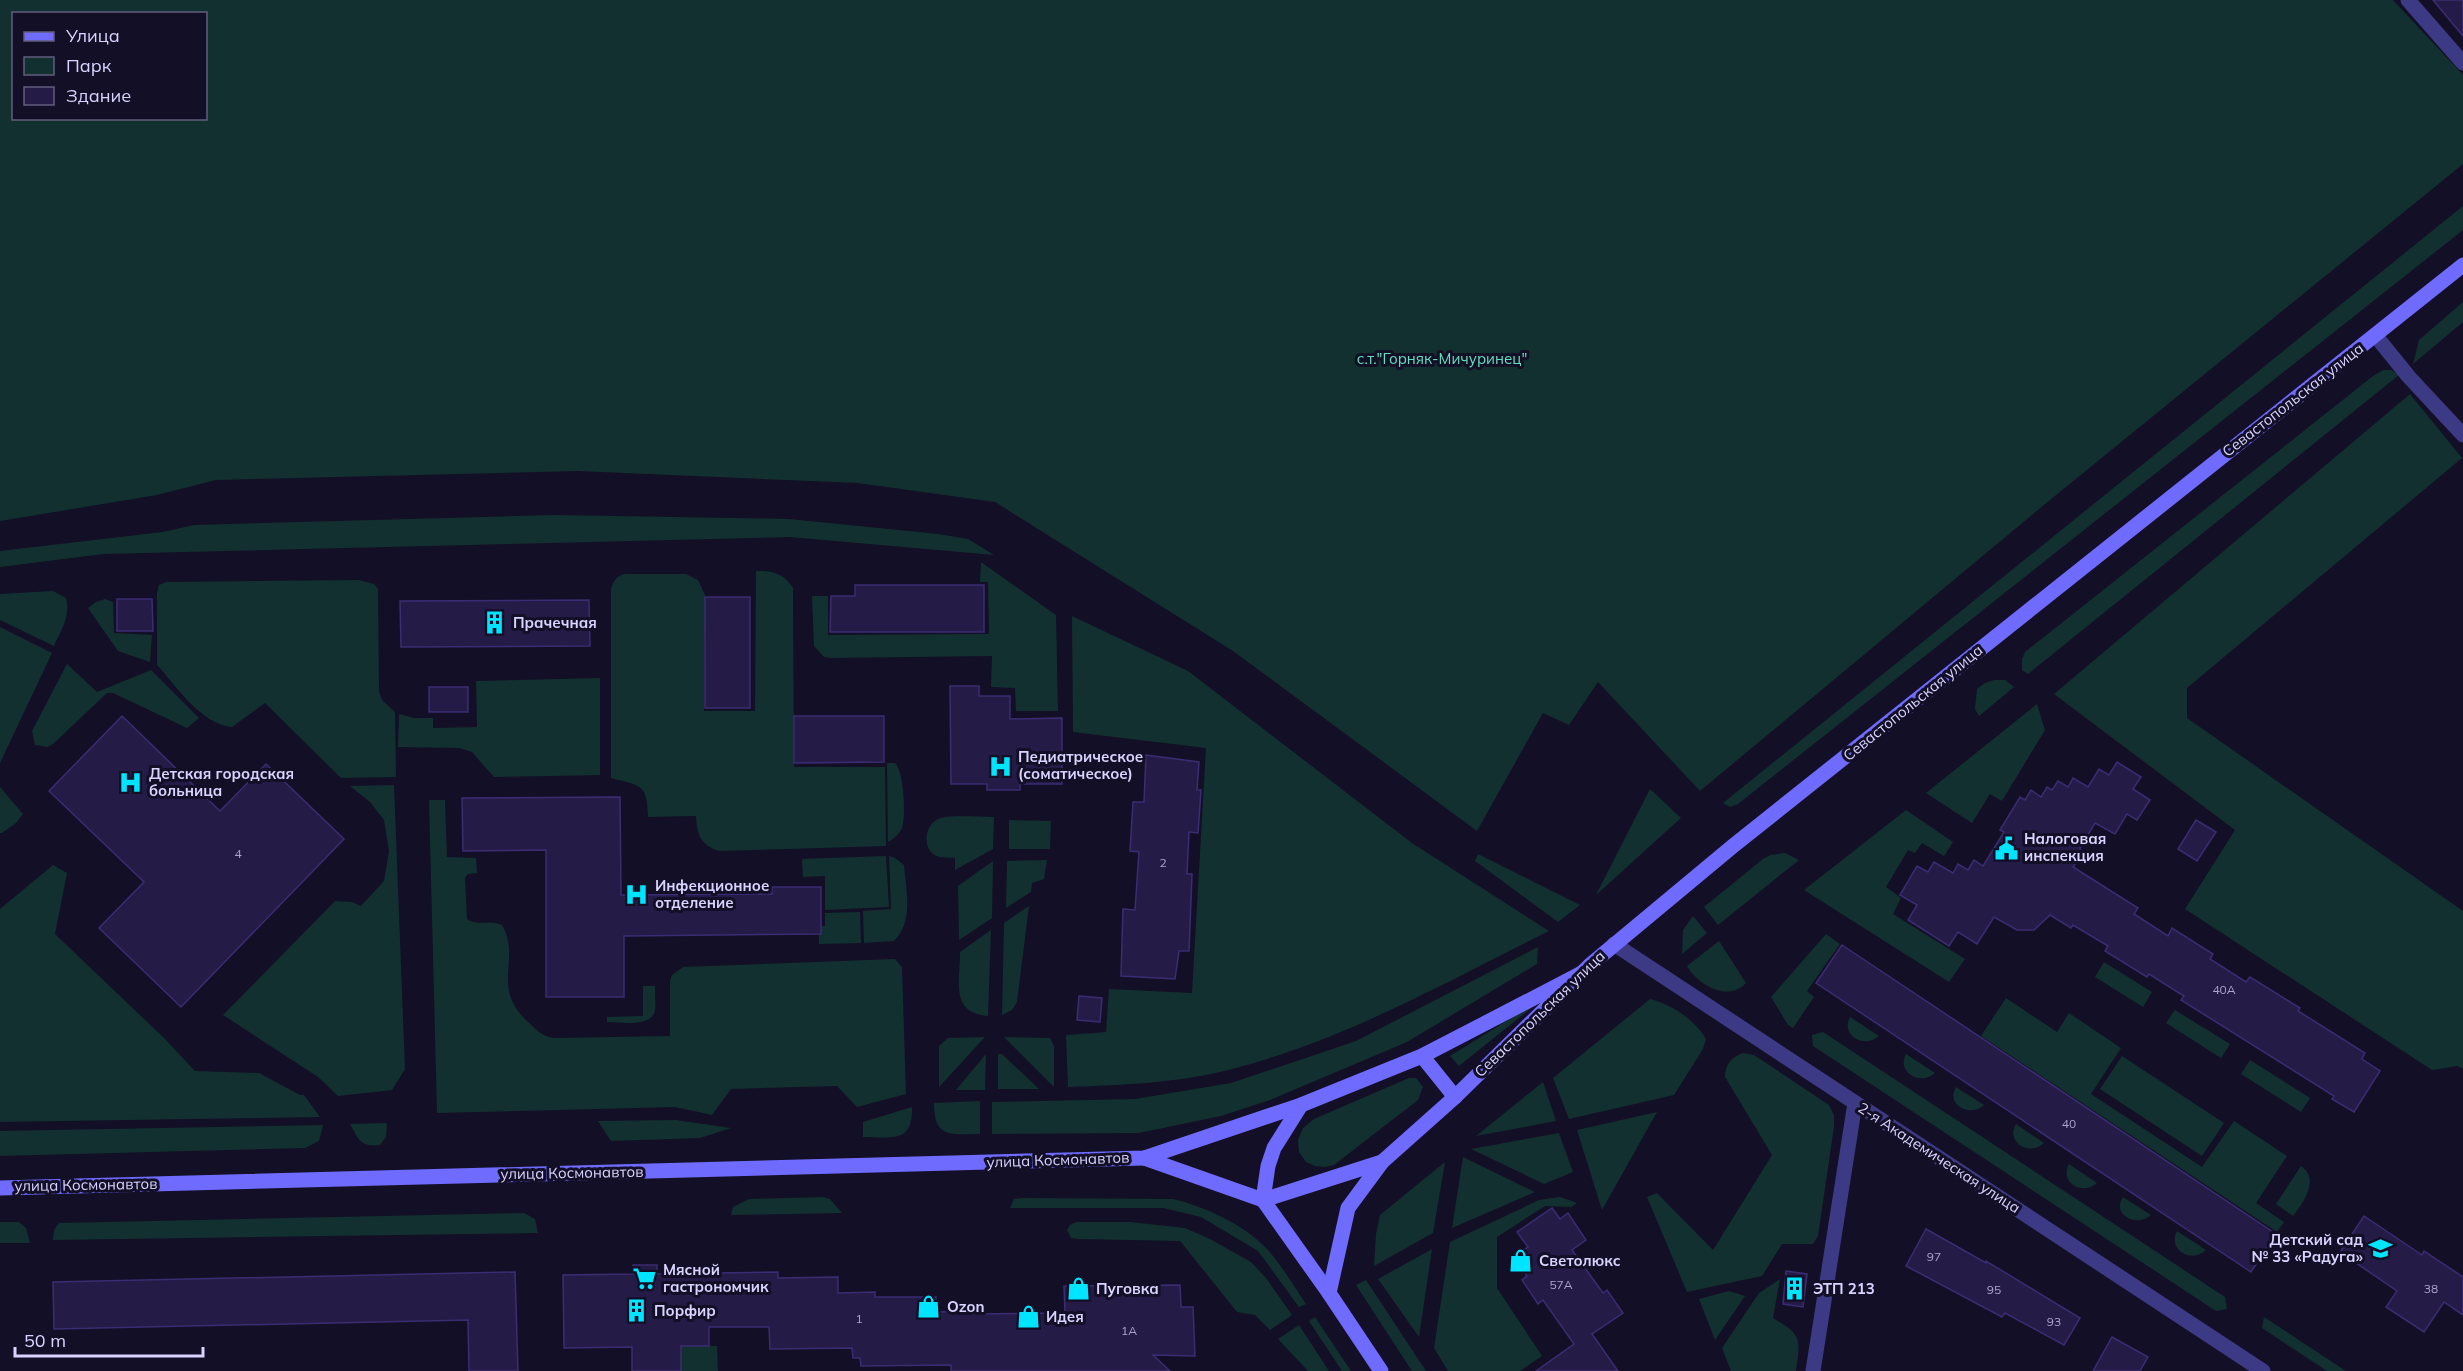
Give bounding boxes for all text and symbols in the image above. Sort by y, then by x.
legend [12,12,207,120]
text: Улица [65,24,120,47]
text: Парк [66,54,112,77]
text: Здание [66,84,131,107]
street label: Севастопольская улица [2218,338,2367,461]
park label: с.т."Горняк-Мичуринец" [1357,349,1527,368]
building icon: Прачечная [482,610,508,636]
place label: Прачечная [513,613,597,632]
street label: Севастопольская улица [1839,640,1986,765]
place label: Педиатрическое (соматическое) [1018,747,1143,783]
hospital icon: Педиатрическое (соматическое) [987,753,1013,779]
place label: Детская городская больница [149,764,294,800]
hospital icon: Детская городская больница [118,770,144,796]
place label: Налоговая инспекция [2024,829,2106,865]
public building icon: Налоговая инспекция [1993,835,2019,861]
house number: 4 [234,846,242,861]
house number: 2 [1159,855,1167,870]
place label: Инфекционное отделение [655,876,769,912]
hospital icon: Инфекционное отделение [624,882,650,908]
street label: Севастопольская улица [1470,946,1609,1081]
house number: 40А [2212,982,2236,997]
street label: 2-я Академическая улица [1855,1098,2024,1217]
house number: 40 [2062,1116,2076,1131]
street label: улица Космонавтов [986,1148,1130,1171]
street label: улица Космонавтов [500,1162,644,1183]
street label: улица Космонавтов [14,1174,158,1195]
place label: Детский сад № 33 «Радуга» [2251,1230,2364,1266]
school or university icon: Детский сад № 33 «Радуга» [2368,1236,2394,1262]
shop icon: Светолюкс [1508,1248,1534,1274]
house number: 97 [1927,1249,1941,1264]
place label: Светолюкс [1539,1251,1621,1270]
place label: Мясной гастрономчик [663,1260,769,1296]
supermarket icon: Мясной гастрономчик [632,1266,658,1292]
shop icon: Пуговка [1065,1276,1091,1302]
building icon: ЭТП 213 [1782,1276,1808,1302]
house number: 57А [1549,1277,1573,1292]
place label: Пуговка [1096,1279,1159,1298]
place label: ЭТП 213 [1813,1279,1875,1298]
house number: 38 [2424,1281,2438,1296]
house number: 95 [1987,1282,2001,1297]
shop icon: Ozon [916,1294,942,1320]
place label: Ozon [947,1297,984,1316]
building icon: Порфир [623,1298,649,1324]
place label: Порфир [654,1301,716,1320]
shop icon: Идея [1015,1304,1041,1330]
place label: Идея [1046,1307,1084,1326]
house number: 1 [855,1311,863,1326]
house number: 93 [2047,1314,2061,1329]
scale bar [15,1320,202,1358]
house number: 1А [1121,1323,1137,1338]
text: 50 m [24,1329,66,1352]

